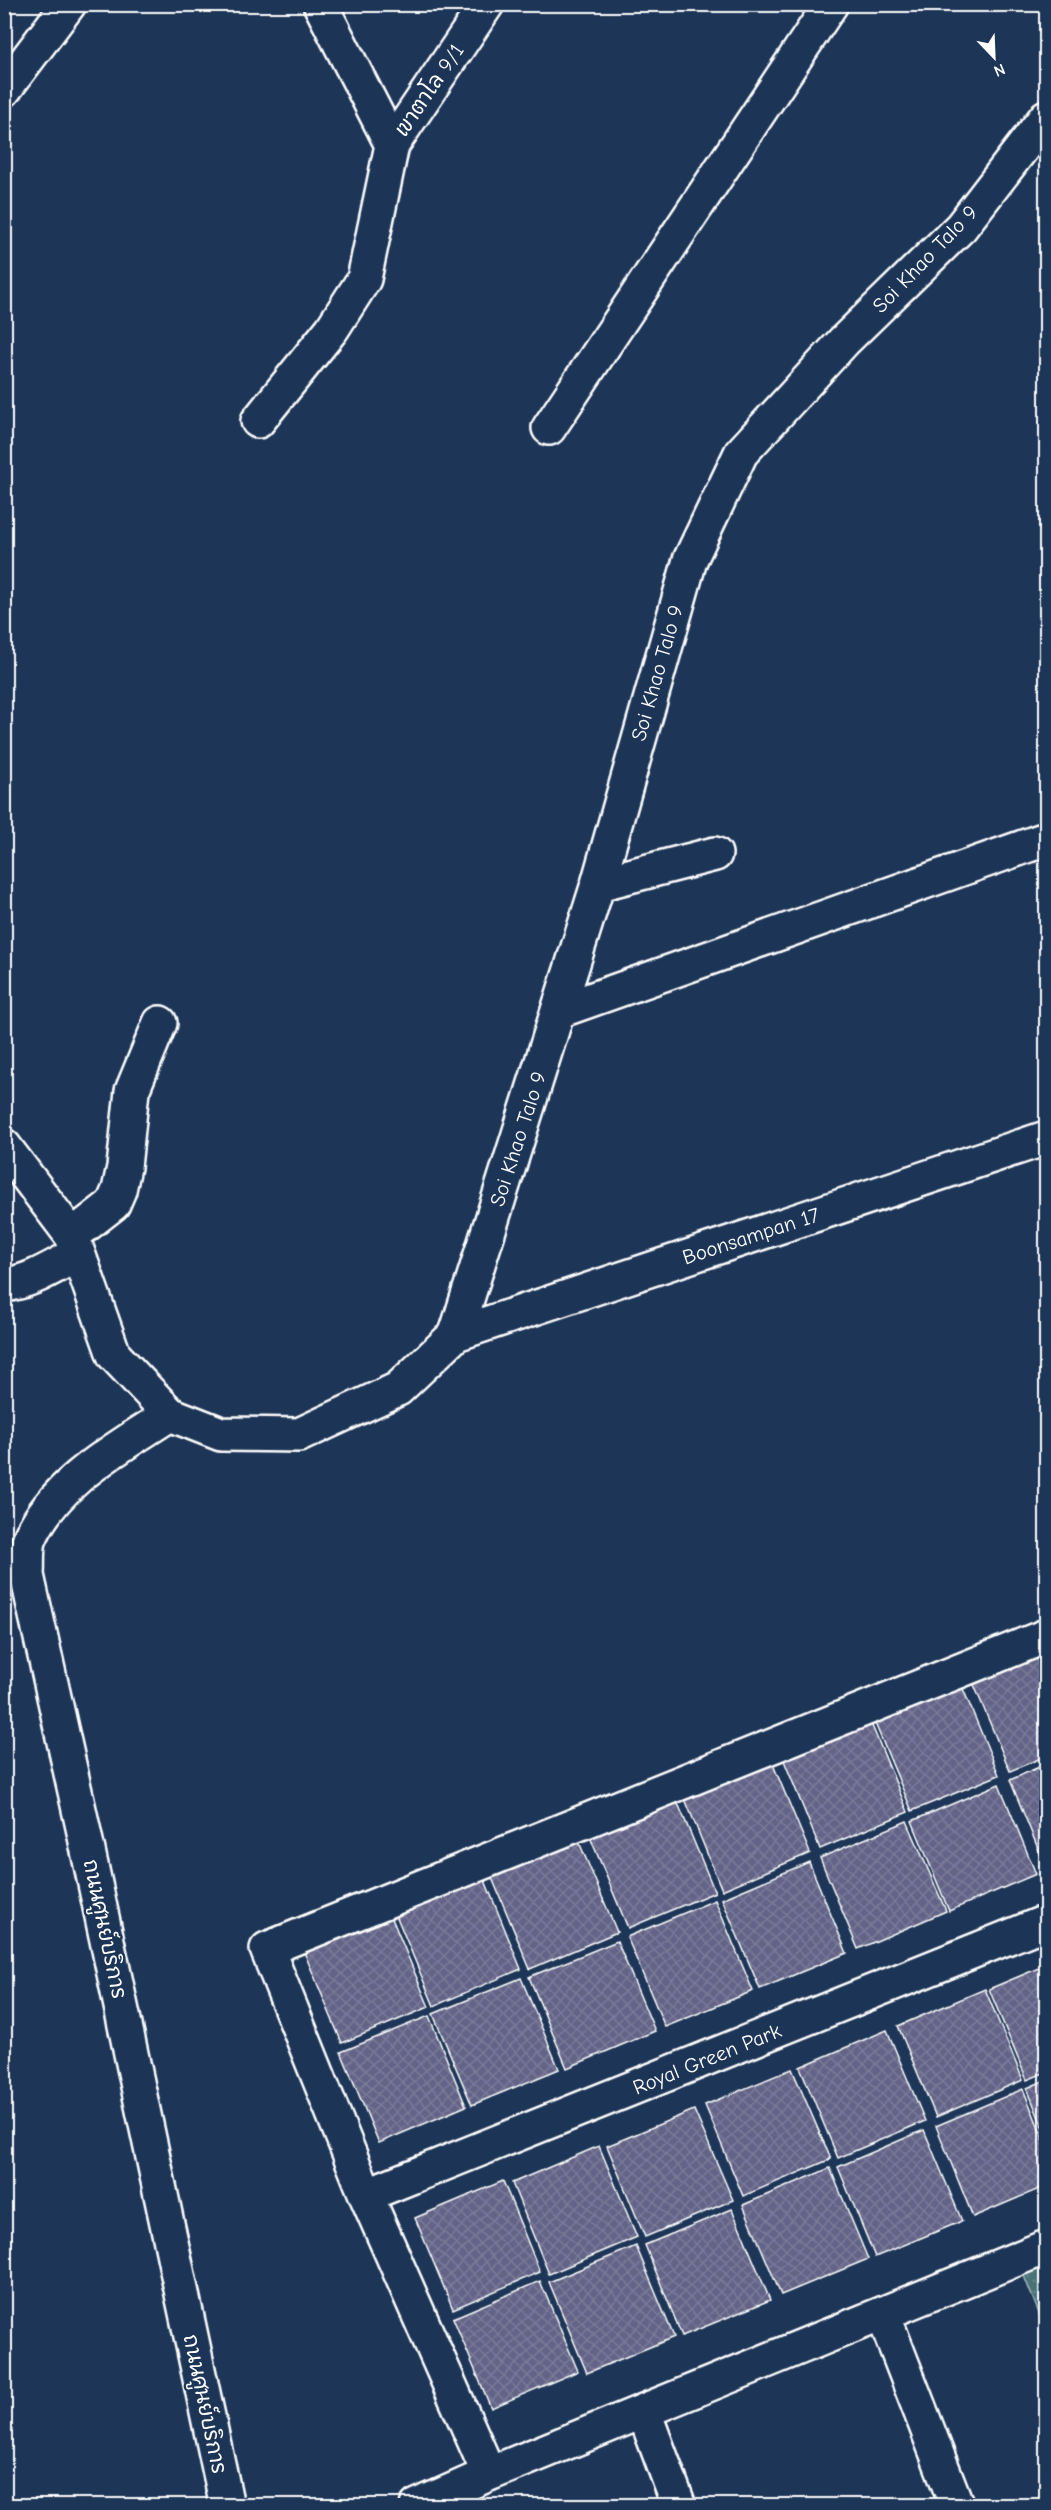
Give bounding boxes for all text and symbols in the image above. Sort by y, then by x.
north arrow [964,27,1024,87]
street label: เขาตาโล 9/1 [388,39,469,141]
text: N [991,60,1008,80]
street label: Soi Khao Talo 9 [868,200,982,318]
street label: Soi Khao Talo 9 [626,602,688,744]
street label: Soi Khao Talo 9 [485,1069,551,1209]
street label: Boonsampan 17 [679,1203,823,1269]
street label: ถนนศูนย์บริการ [75,1857,132,2002]
street label: Royal Green Park [629,2018,785,2100]
street label: ถนนศูนย์บริการ [175,2332,232,2477]

